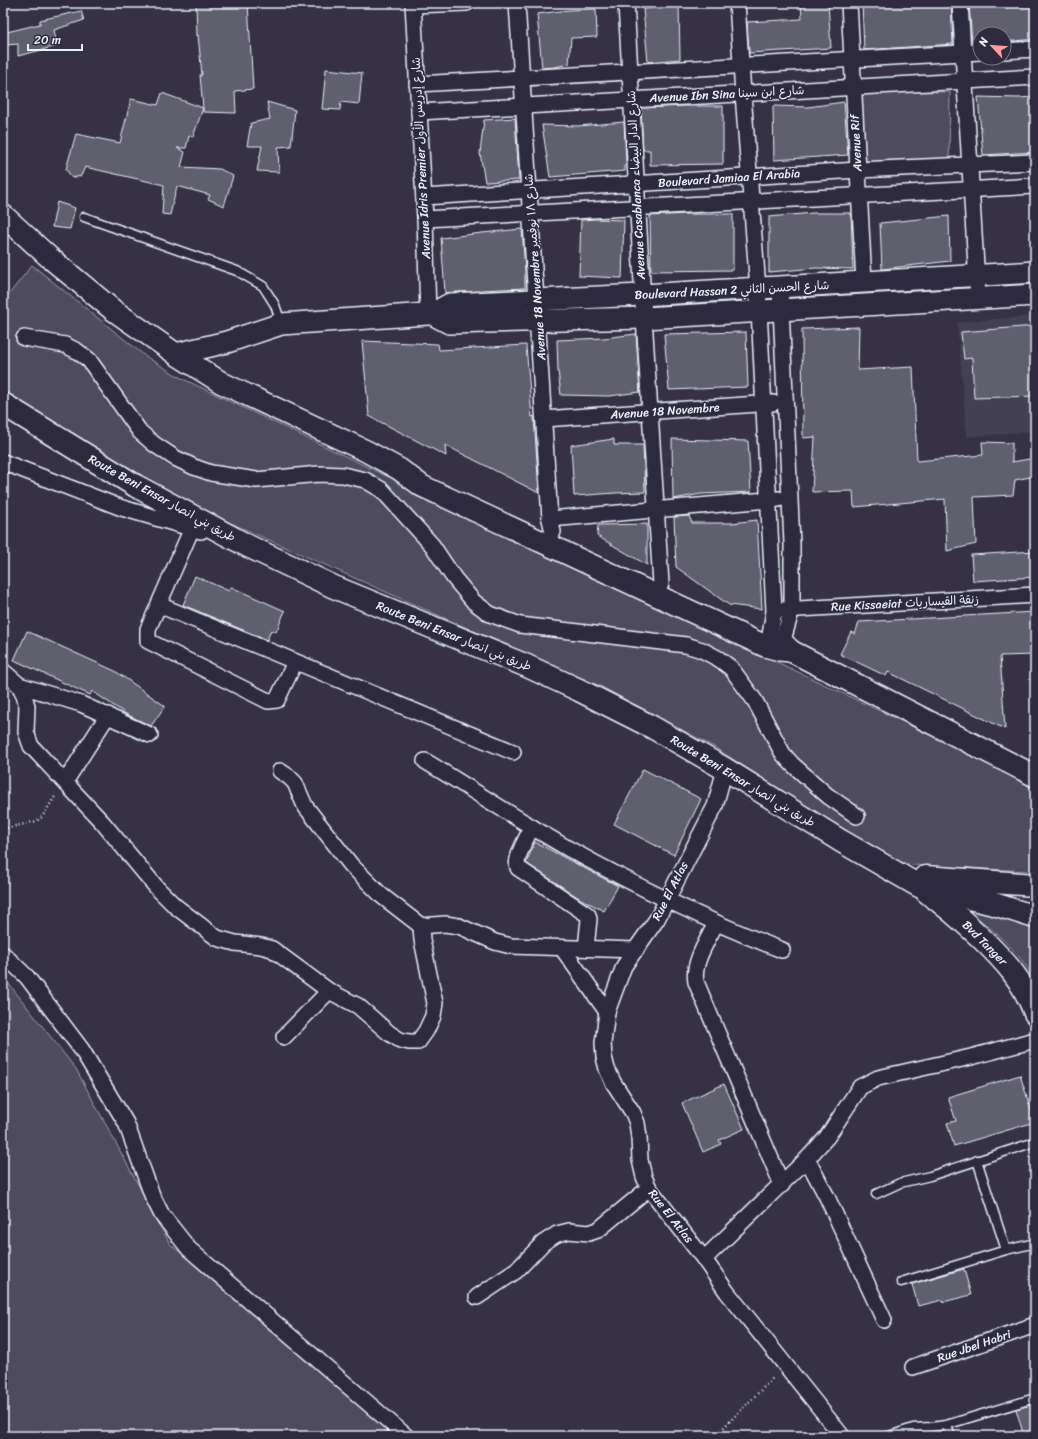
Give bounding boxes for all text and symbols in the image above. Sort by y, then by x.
scale bar [28,26,82,52]
north arrow [972,26,1012,66]
text: 20 m [34,29,61,51]
text: N [973,34,994,50]
street label: Avenue Idris Premier شارع إدريس الأول [405,57,437,260]
street label: Avenue Ibn Sina شارع ابن سينا [648,79,805,109]
street label: Avenue Casablanca شارع الدار البيضاء [620,90,652,281]
street label: Avenue Rif [843,112,869,173]
street label: Boulevard Jamiaa El Arabia [657,162,801,194]
street label: Avenue 18 Novembre شارع ١٨ نوفمبر [518,173,553,362]
street label: Boulevard Hassan 2 شارع الحسن الثاني [634,274,830,306]
street label: Avenue 18 Novembre [609,396,721,426]
street label: Route Beni Ensar طريق بني انصار [84,448,240,548]
street label: Rue Kissaeiat زنقة القيساريات [830,588,980,618]
street label: Route Beni Ensar طريق بني انصار [373,595,535,677]
street label: Route Beni Ensar طريق بني انصار [666,729,820,833]
street label: Rue El Atlas [646,857,695,925]
street label: Bvd Tanger [957,915,1014,972]
street label: Rue El Atlas [643,1184,700,1248]
street label: Rue Jbel Habri [934,1323,1014,1369]

